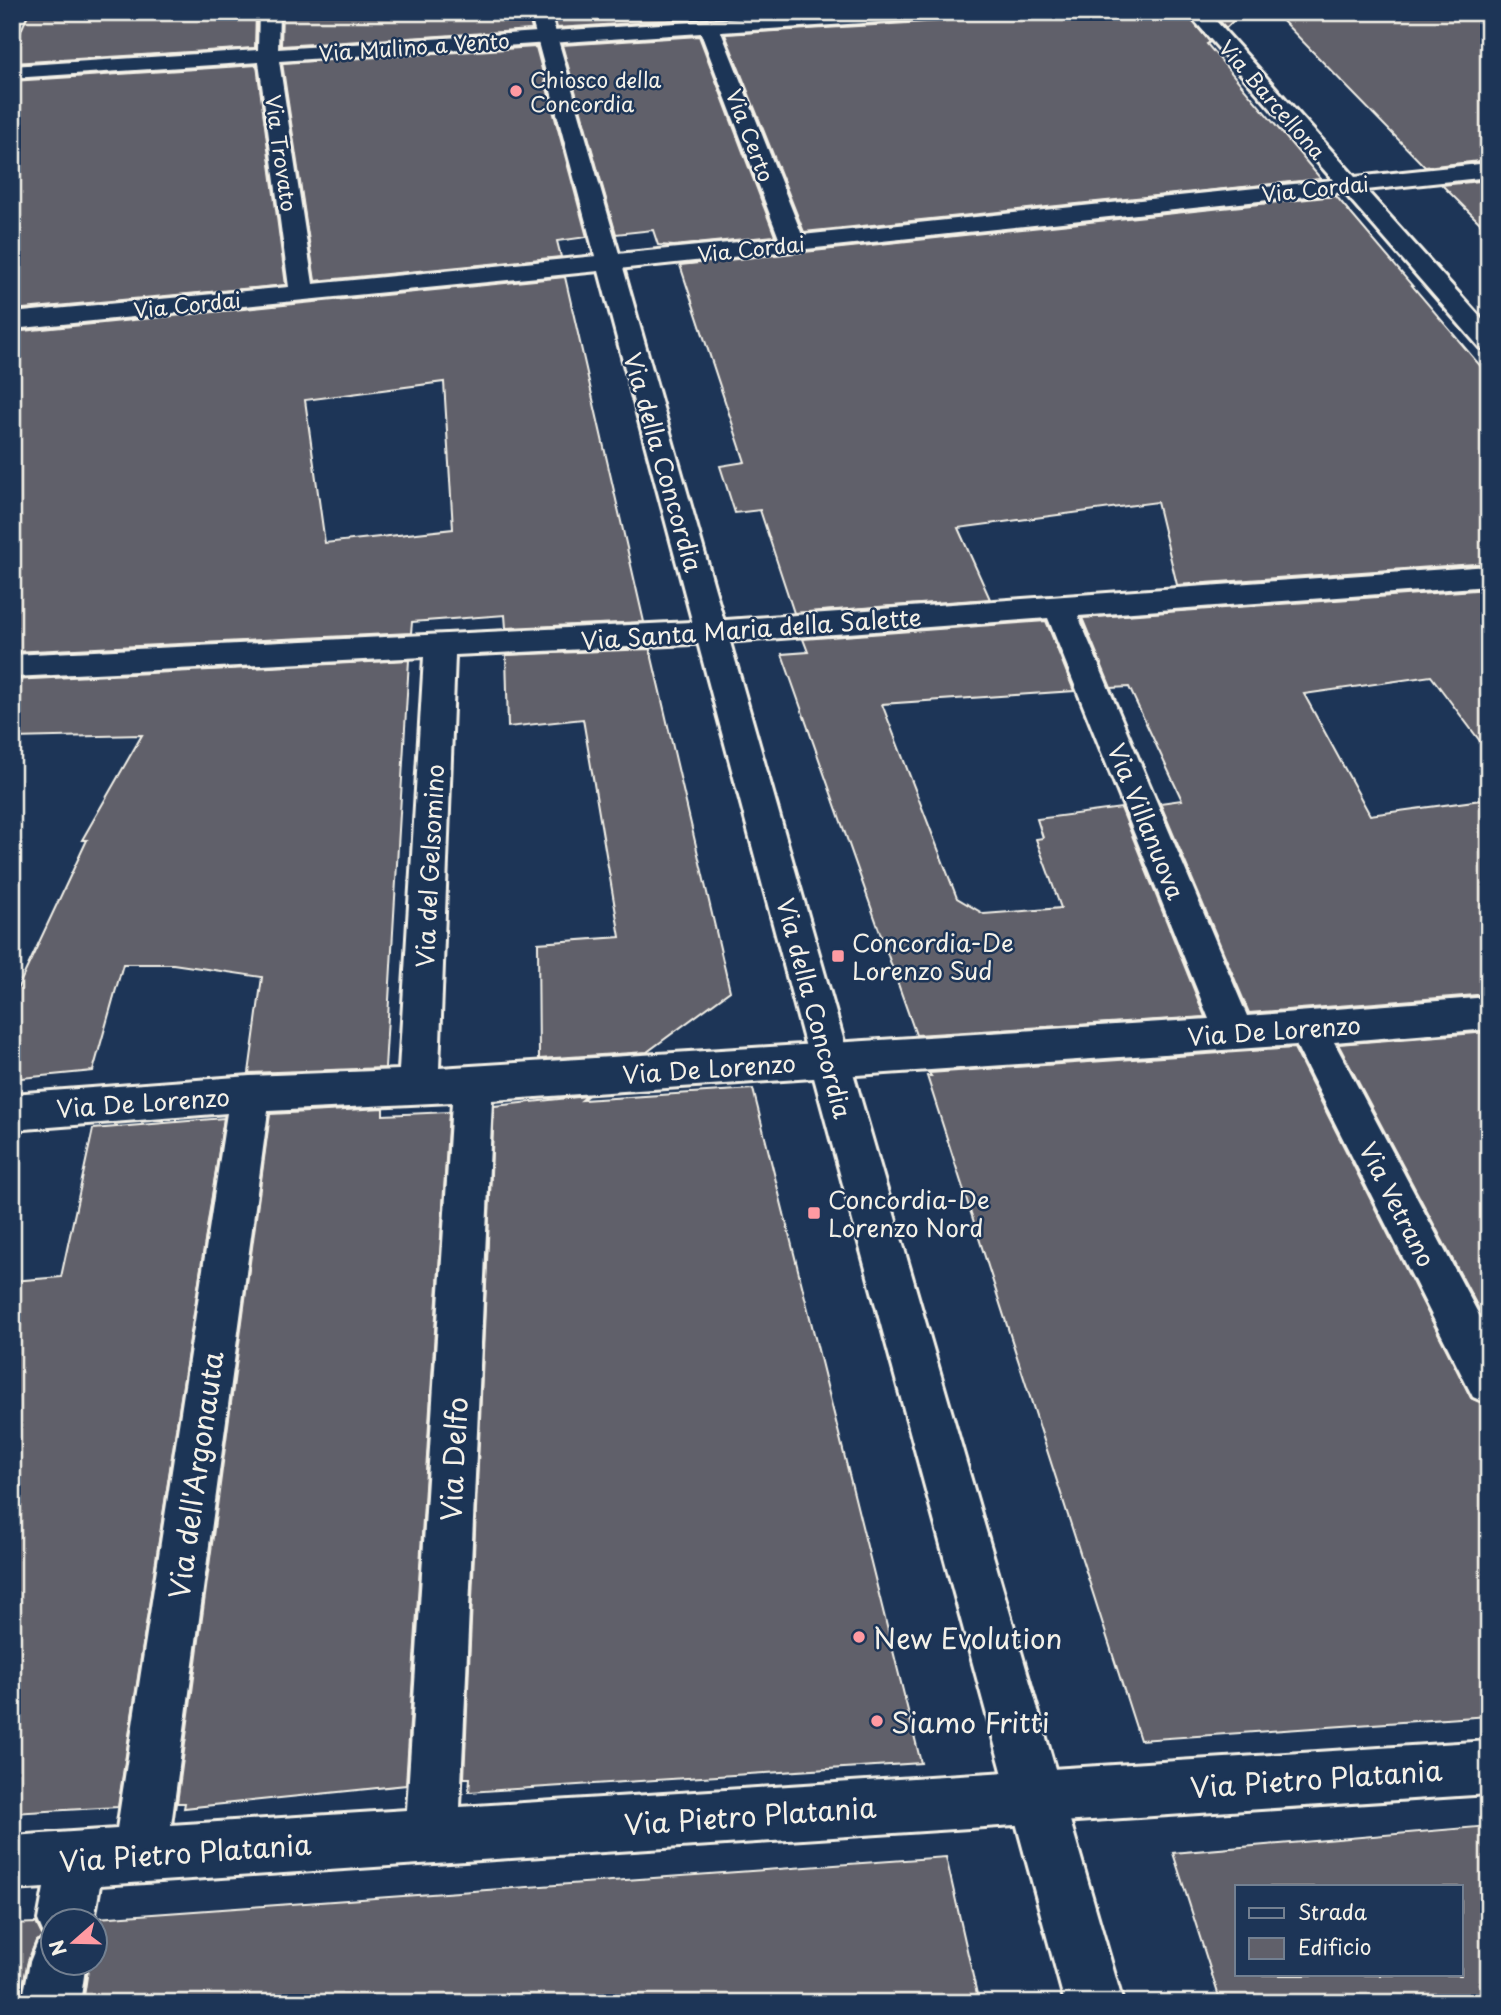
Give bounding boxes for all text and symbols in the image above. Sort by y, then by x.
street label: Via Mulino a Vento [317,23,511,69]
street label: Via Barcellona [1212,32,1334,166]
place label: Chiosco della Concordia [530,63,661,119]
marker: Chiosco della Concordia [508,83,524,99]
street label: Via Certo [719,84,783,186]
street label: Via Trovato [258,92,306,214]
street label: Via Cordai [1260,166,1370,210]
street label: Via Cordai [696,226,806,270]
street label: Via Cordai [132,282,242,326]
street label: Via della Concordia [615,348,713,576]
street label: Via Santa Maria della Salette [579,598,923,658]
street label: Via Villanuova [1099,737,1195,905]
street label: Via del Gelsomino [406,763,452,969]
street label: Via della Concordia [768,894,862,1122]
place label: Concordia-De Lorenzo Sud [852,924,1014,988]
marker: Concordia-De Lorenzo Sud [830,948,846,964]
street label: Via De Lorenzo [1186,1006,1362,1054]
street label: Via De Lorenzo [621,1044,797,1092]
street label: Via De Lorenzo [55,1078,231,1126]
street label: Via Vetrano [1351,1135,1445,1273]
place label: Concordia-De Lorenzo Nord [828,1181,990,1245]
marker: Concordia-De Lorenzo Nord [806,1205,822,1221]
street label: Via dell'Argonauta [156,1348,234,1602]
street label: Via Delfo [428,1396,478,1522]
place label: New Evolution [873,1616,1062,1659]
marker: New Evolution [851,1629,867,1645]
place label: Siamo Fritti [891,1700,1050,1743]
marker: Siamo Fritti [869,1713,885,1729]
street label: Via Pietro Platania [1188,1748,1444,1808]
street label: Via Pietro Platania [622,1785,878,1845]
street label: Via Pietro Platania [57,1822,313,1882]
legend [1235,1885,1462,1976]
text: Strada [1298,1895,1368,1927]
north arrow [38,1906,108,1976]
text: Edificio [1298,1930,1371,1962]
text: N [41,1936,73,1960]

